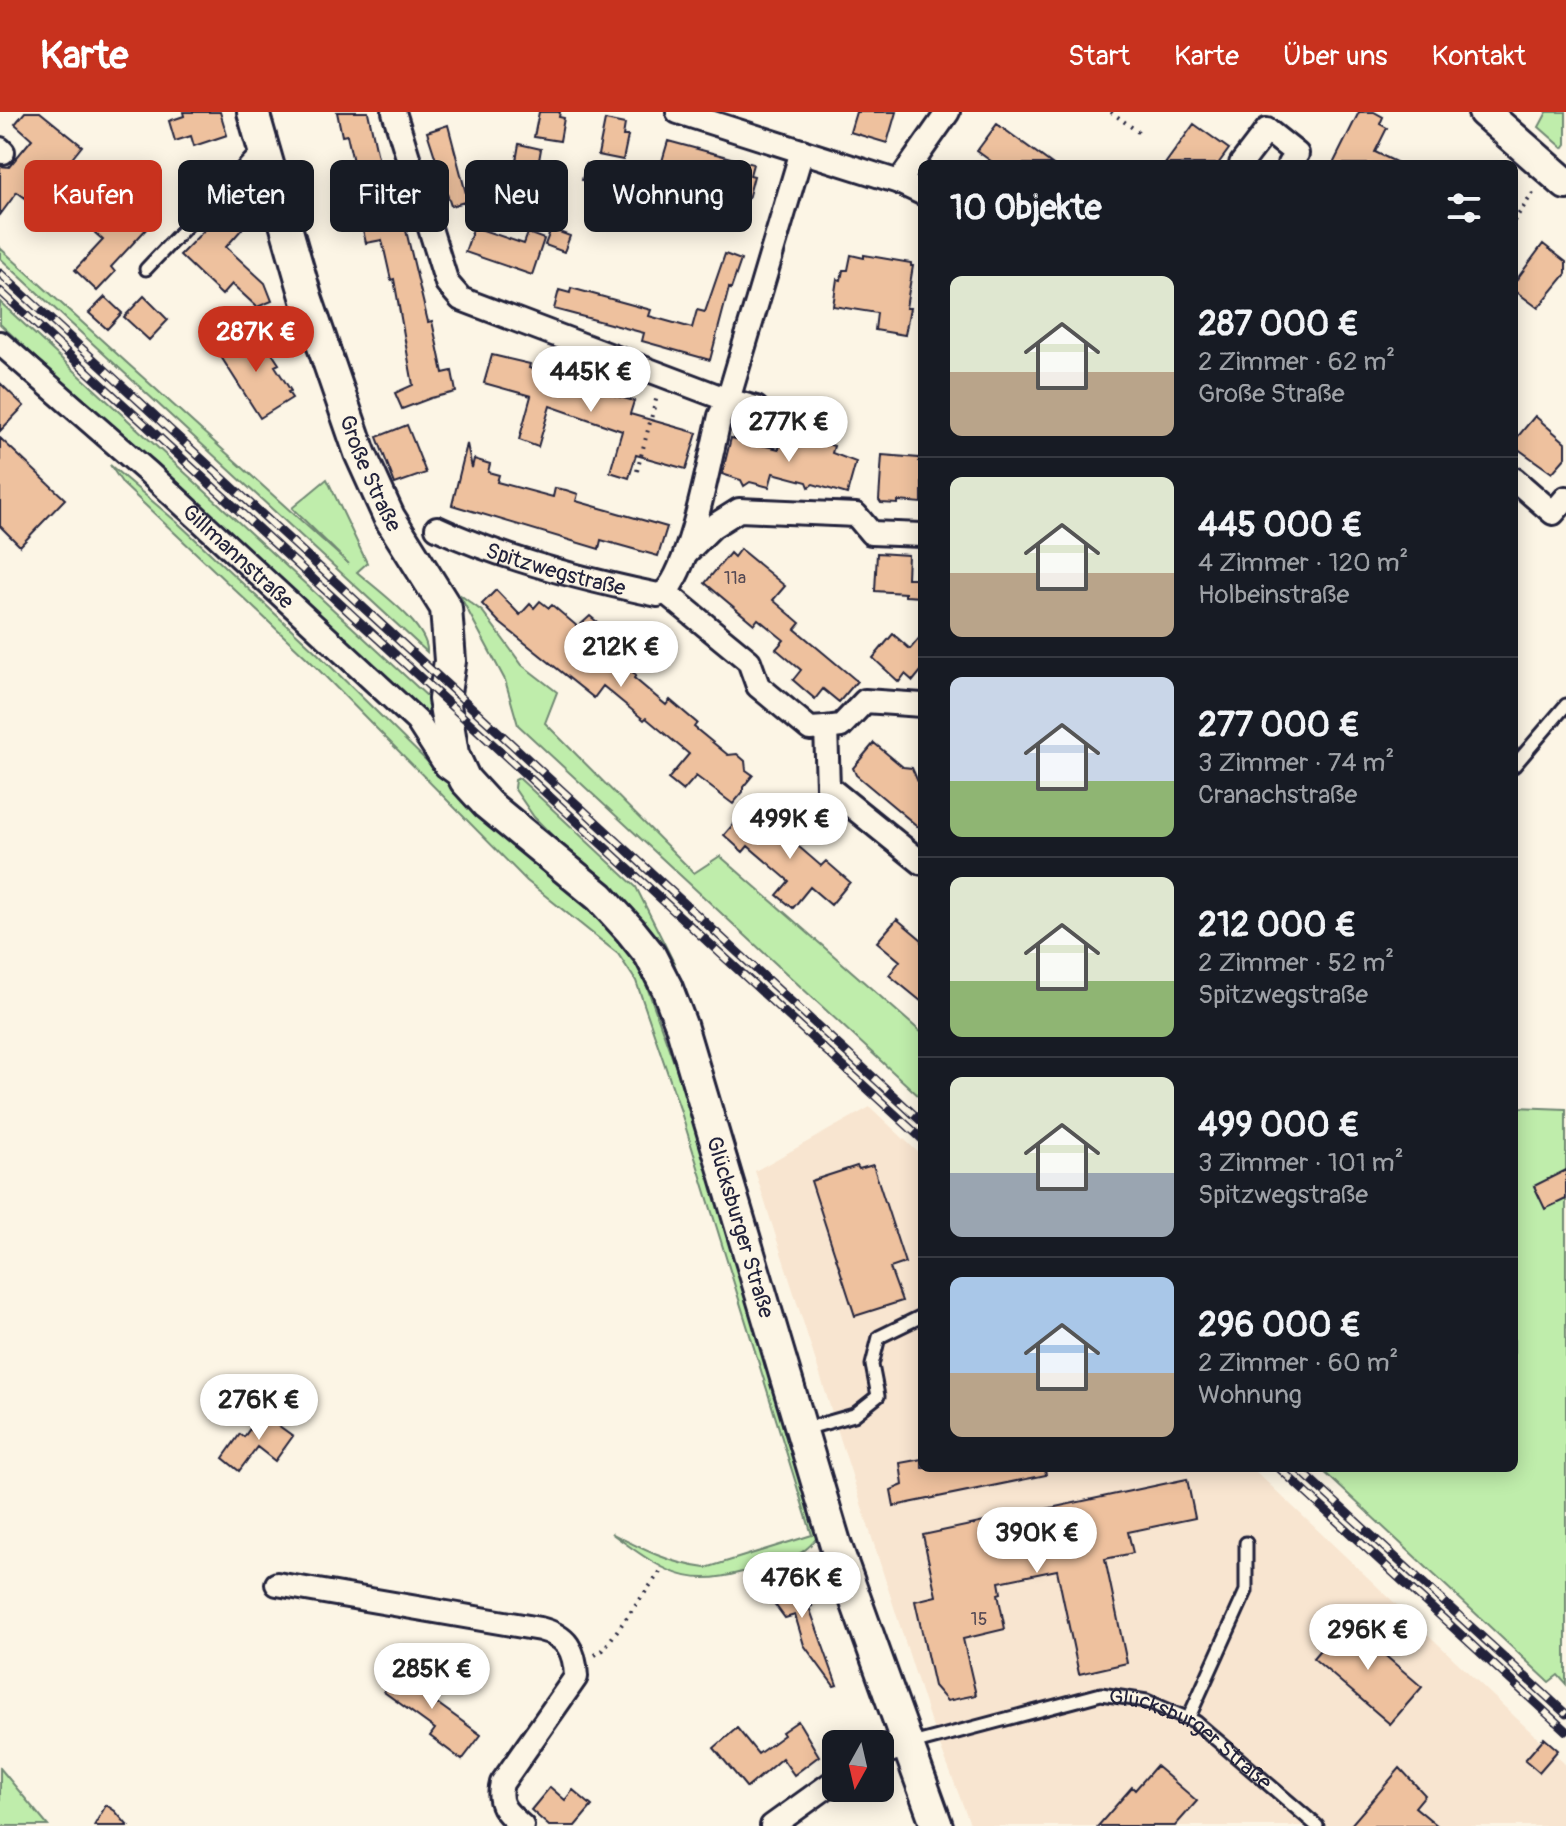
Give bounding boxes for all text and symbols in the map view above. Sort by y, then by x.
text: Karte [40,32,128,80]
text: Start [1068,39,1130,74]
text: Karte [1174,39,1239,74]
text: Über uns [1283,39,1388,74]
text: Kontakt [1432,39,1526,74]
chip: Kaufen [24,160,162,232]
chip: Mieten [178,160,314,232]
chip: Filter [330,160,449,232]
chip: Neu [465,160,568,232]
chip: Wohnung [584,160,752,232]
icon: filters [1442,186,1486,230]
text: 10 Objekte [950,187,1101,230]
text: 287 000 € [1198,303,1359,346]
pin: 287K € [191,306,321,374]
icon: home [1014,308,1110,404]
text: 287K € [216,316,296,348]
pin: 445K € [526,346,656,414]
text: 2 Zimmer · 62 m² [1198,346,1395,378]
text: 445K € [550,356,632,388]
text: Große Straße [1198,378,1345,410]
pin: 277K € [724,396,854,464]
text: 277K € [749,406,829,438]
street label: Große Straße [333,411,408,537]
street label: Gillmannstraße [176,498,300,615]
text: 445 000 € [1198,504,1363,547]
icon: home [1014,509,1110,605]
street label: Spitzwegstraße [482,536,628,603]
text: 4 Zimmer · 120 m² [1198,547,1409,579]
house number: 11a [724,567,746,590]
text: Holbeinstraße [1198,579,1349,611]
pin: 212K € [556,621,686,689]
text: 212K € [582,631,660,663]
text: 277 000 € [1198,704,1360,747]
icon: home [1014,709,1110,805]
text: 3 Zimmer · 74 m² [1198,747,1394,779]
text: Cranachstraße [1198,779,1357,811]
pin: 499K € [725,793,855,861]
text: 499K € [750,803,830,835]
text: 212 000 € [1198,904,1356,947]
icon: home [1014,909,1110,1005]
text: 2 Zimmer · 52 m² [1198,947,1394,979]
text: Spitzwegstraße [1198,979,1368,1011]
text: 499 000 € [1198,1104,1360,1147]
icon: home [1014,1109,1110,1205]
street label: Glücksburger Straße [700,1133,780,1322]
text: 3 Zimmer · 101 m² [1198,1147,1404,1179]
text: Spitzwegstraße [1198,1179,1368,1211]
text: 296 000 € [1198,1304,1361,1347]
icon: home [1014,1309,1110,1405]
text: 2 Zimmer · 60 m² [1198,1347,1398,1379]
pin: 276K € [194,1374,324,1442]
text: Wohnung [1198,1379,1302,1411]
text: 276K € [218,1384,300,1416]
pin: 390K € [972,1507,1102,1575]
text: 390K € [995,1517,1079,1549]
pin: 476K € [737,1552,867,1620]
text: 476K € [761,1562,843,1594]
pin: 296K € [1303,1604,1433,1672]
house number: 15 [971,1608,987,1631]
text: 296K € [1327,1614,1409,1646]
pin: 285K € [367,1643,497,1711]
text: 285K € [392,1653,472,1685]
street label: Glücksburger Straße [1107,1682,1278,1796]
north arrow [822,1730,894,1802]
map controls [822,1730,894,1802]

